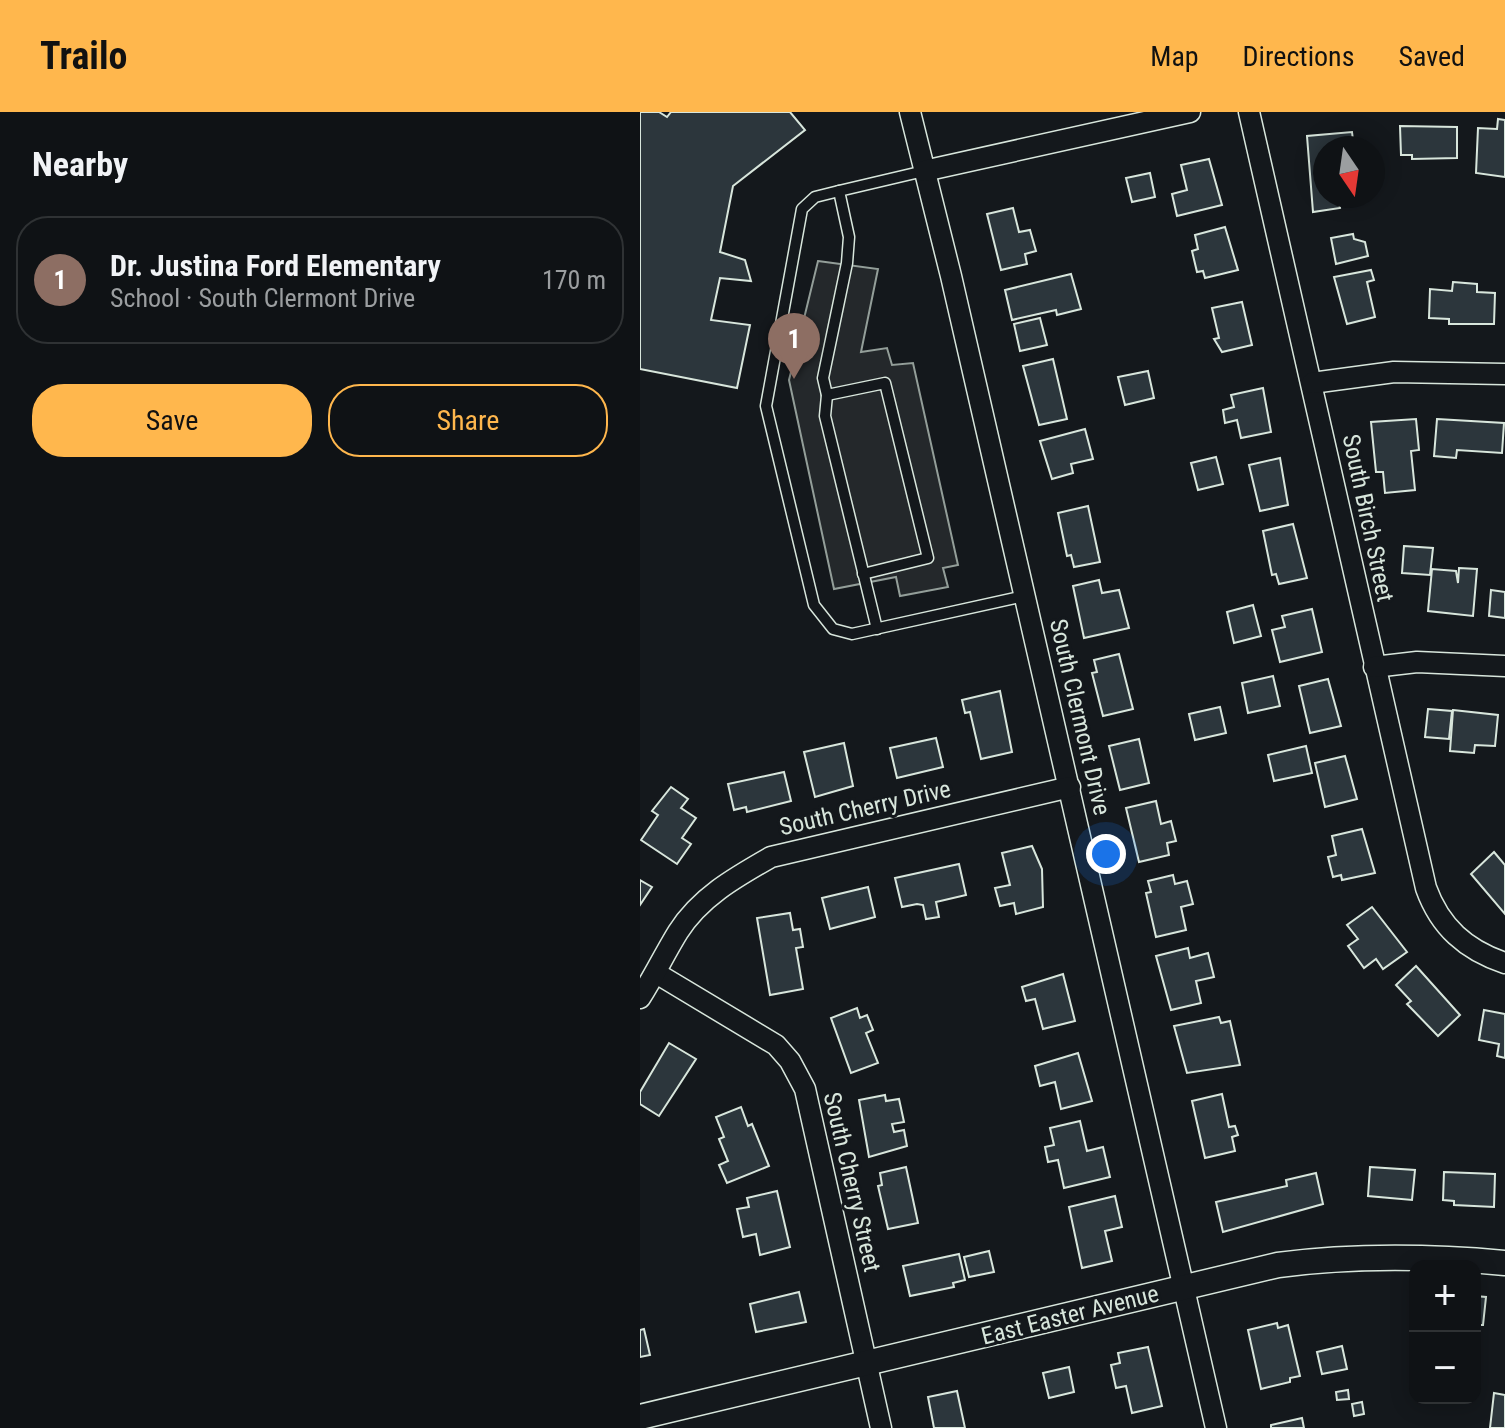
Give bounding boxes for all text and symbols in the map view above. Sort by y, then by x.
text: Trailo [40,34,127,78]
text: Map [1150,40,1199,73]
text: Directions [1243,40,1354,73]
text: Saved [1398,40,1465,73]
north arrow [1313,136,1385,208]
text: Nearby [32,144,128,184]
text: Dr. Justina Ford Elementary [110,248,441,283]
text: 1 [53,265,67,295]
text: 170 m [542,265,606,295]
text: School · South Clermont Drive [110,283,415,313]
pin: 1 [768,313,820,379]
button: Save [32,384,312,457]
button: Share [328,384,608,457]
street label: South Birch Street [1337,432,1399,604]
street label: South Clermont Drive [1044,616,1116,818]
street label: South Cherry Drive [777,775,953,841]
your location [1086,834,1126,874]
street label: South Cherry Street [818,1090,886,1274]
map controls [1409,1260,1481,1404]
button: + [1409,1260,1481,1332]
street label: East Easter Avenue [978,1279,1162,1351]
button: − [1409,1332,1481,1404]

